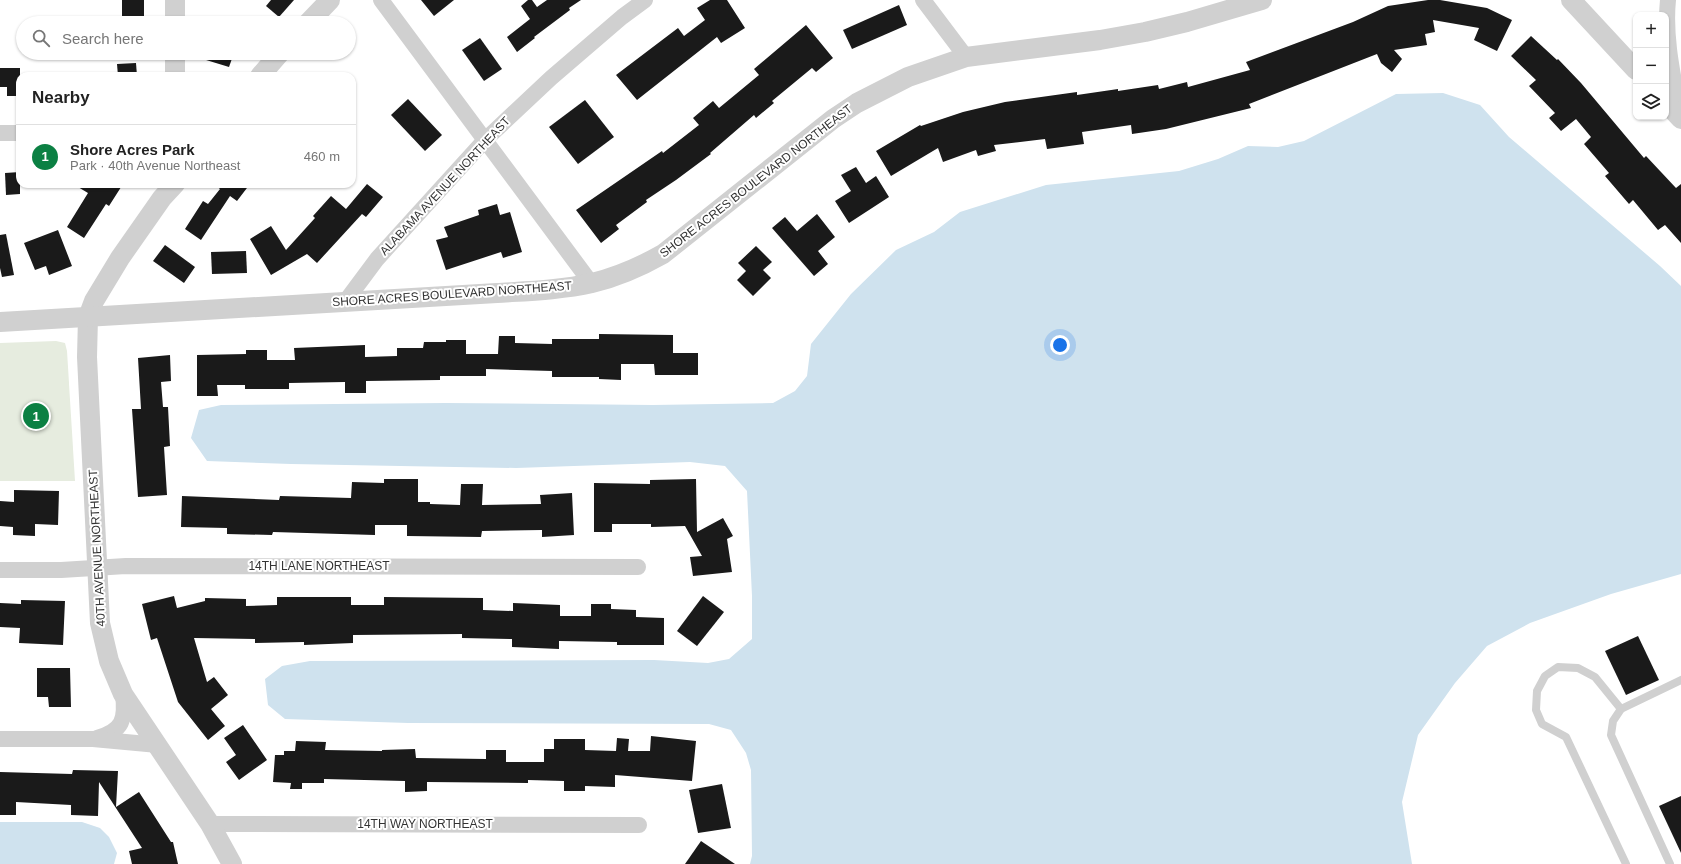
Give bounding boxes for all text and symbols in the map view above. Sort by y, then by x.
map controls [1633,12,1669,120]
button: + [1633,12,1669,48]
search box [16,16,356,60]
icon: search [30,27,52,49]
text: Search here [62,30,144,47]
button: − [1633,48,1669,84]
button: layers [1633,84,1669,120]
text: Nearby [32,88,90,107]
street label: SHORE ACRES BOULEVARD NORTHEAST [657,101,856,260]
street label: ALABAMA AVENUE NORTHEAST [377,113,513,258]
text: Shore Acres Park [70,141,195,158]
text: 1 [41,149,49,164]
text: 460 m [304,149,340,164]
text: Park · 40th Avenue Northeast [70,158,240,173]
street label: SHORE ACRES BOULEVARD NORTHEAST [332,279,573,309]
your location [1050,335,1070,355]
pin: 1 [23,401,49,431]
street label: 40TH AVENUE NORTHEAST [86,468,108,627]
street label: 14TH LANE NORTHEAST [248,559,390,573]
street label: 14TH WAY NORTHEAST [357,817,493,831]

